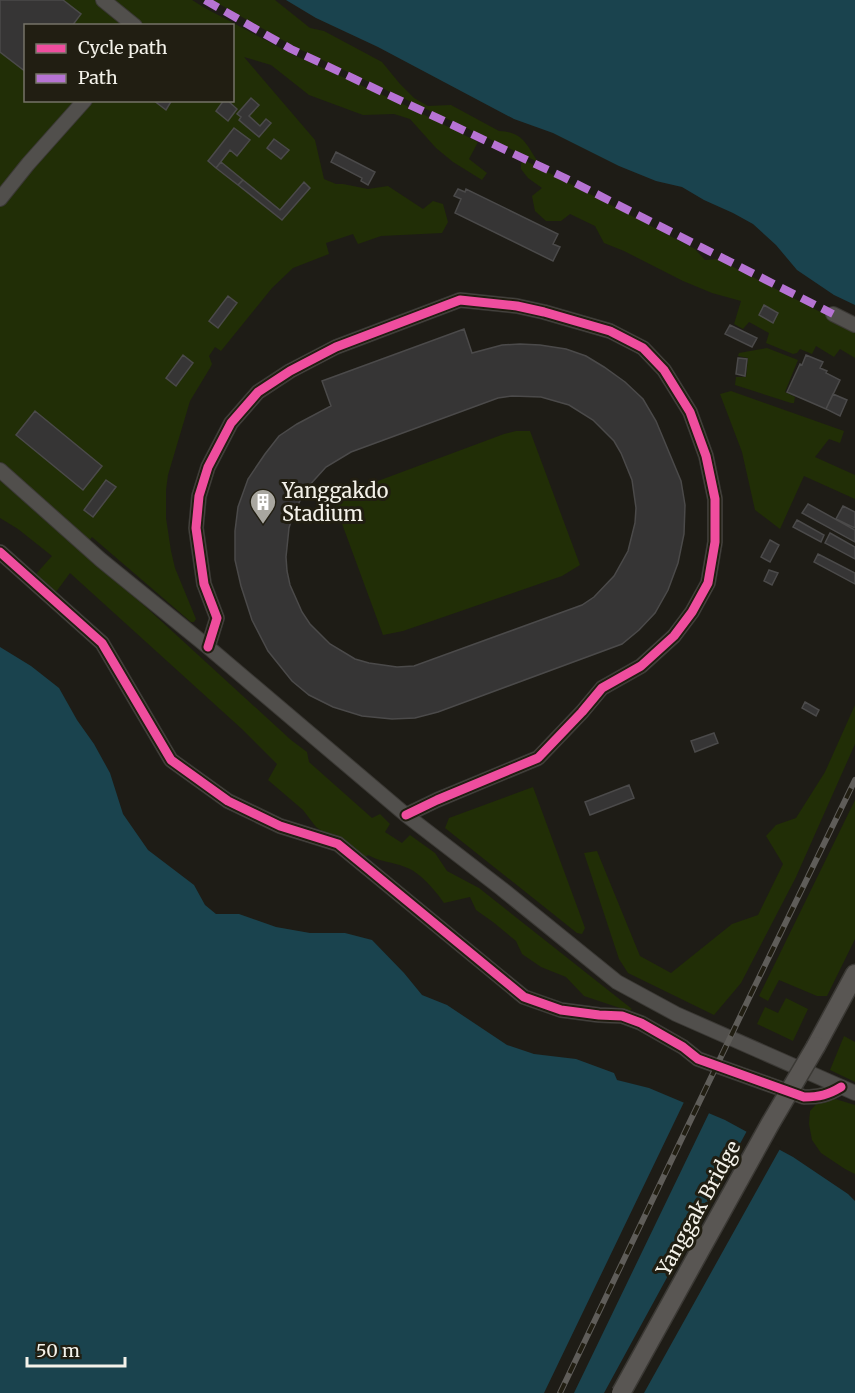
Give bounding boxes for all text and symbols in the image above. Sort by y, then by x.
legend [24,24,234,102]
text: Cycle path [78,36,168,59]
text: Path [78,66,118,89]
place label: Yanggakdo Stadium [281,478,389,526]
building icon: Yanggakdo Stadium [248,487,278,525]
street label: Yanggak Bridge [650,1136,745,1281]
scale bar [27,1330,124,1368]
text: 50 m [36,1339,80,1362]

